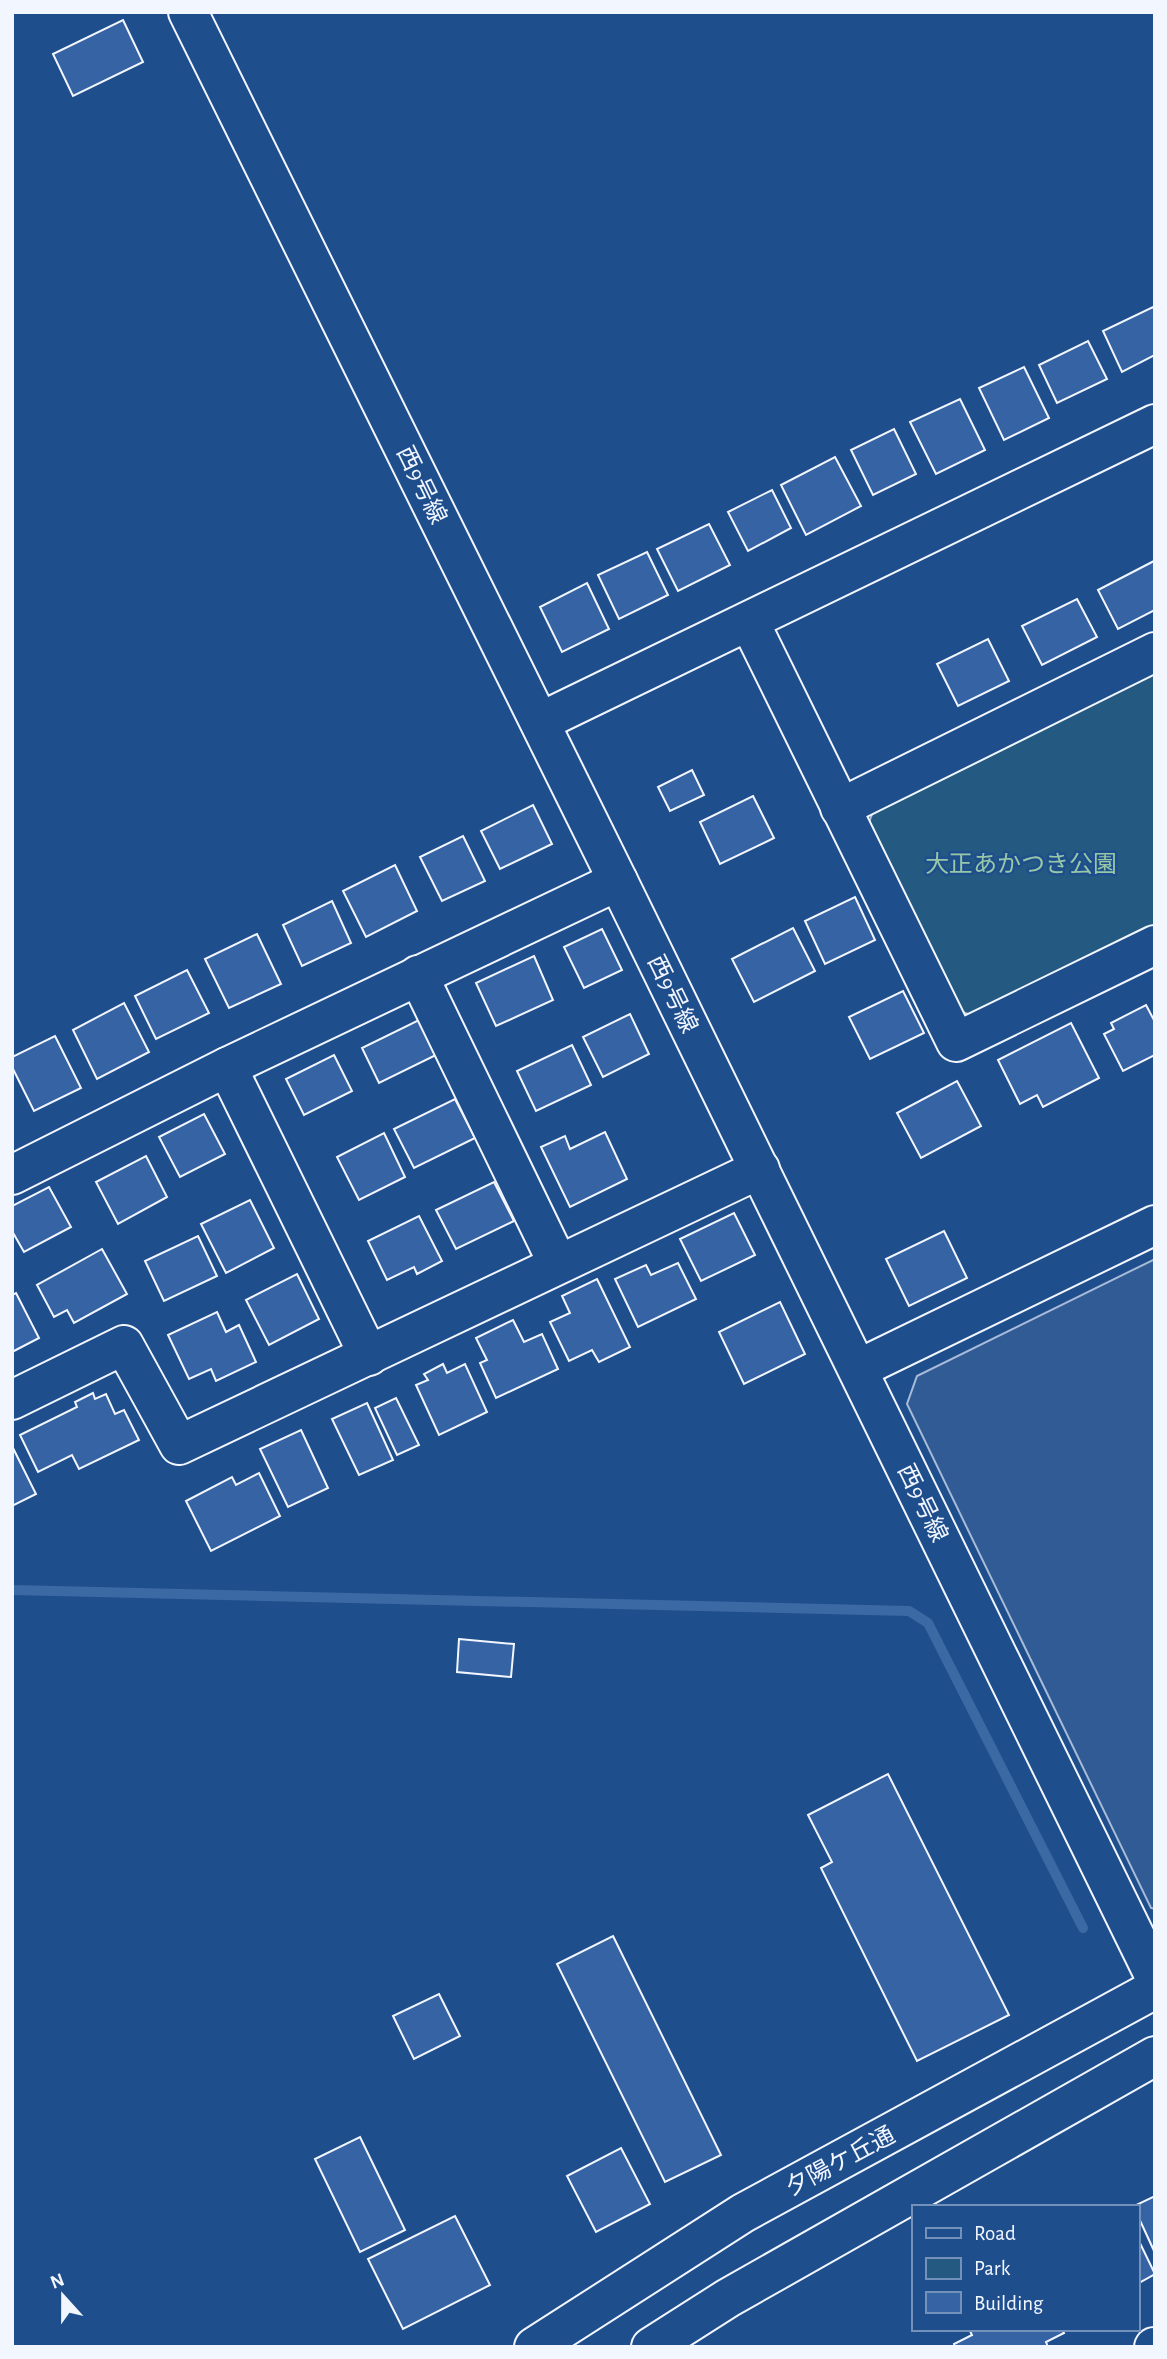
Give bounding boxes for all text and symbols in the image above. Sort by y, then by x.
street label: 西9号線 [392,442,452,528]
park label: 大正あかつき公園 [925,852,1117,877]
street label: 西9号線 [643,951,703,1037]
street label: 西9号線 [893,1460,953,1546]
street label: 夕陽ケ丘通 [781,2122,899,2201]
legend [912,2205,1139,2331]
text: Road [974,2223,1016,2244]
text: Park [974,2258,1011,2279]
north arrow [28,2261,98,2331]
text: N [48,2270,67,2293]
text: Building [974,2293,1044,2314]

